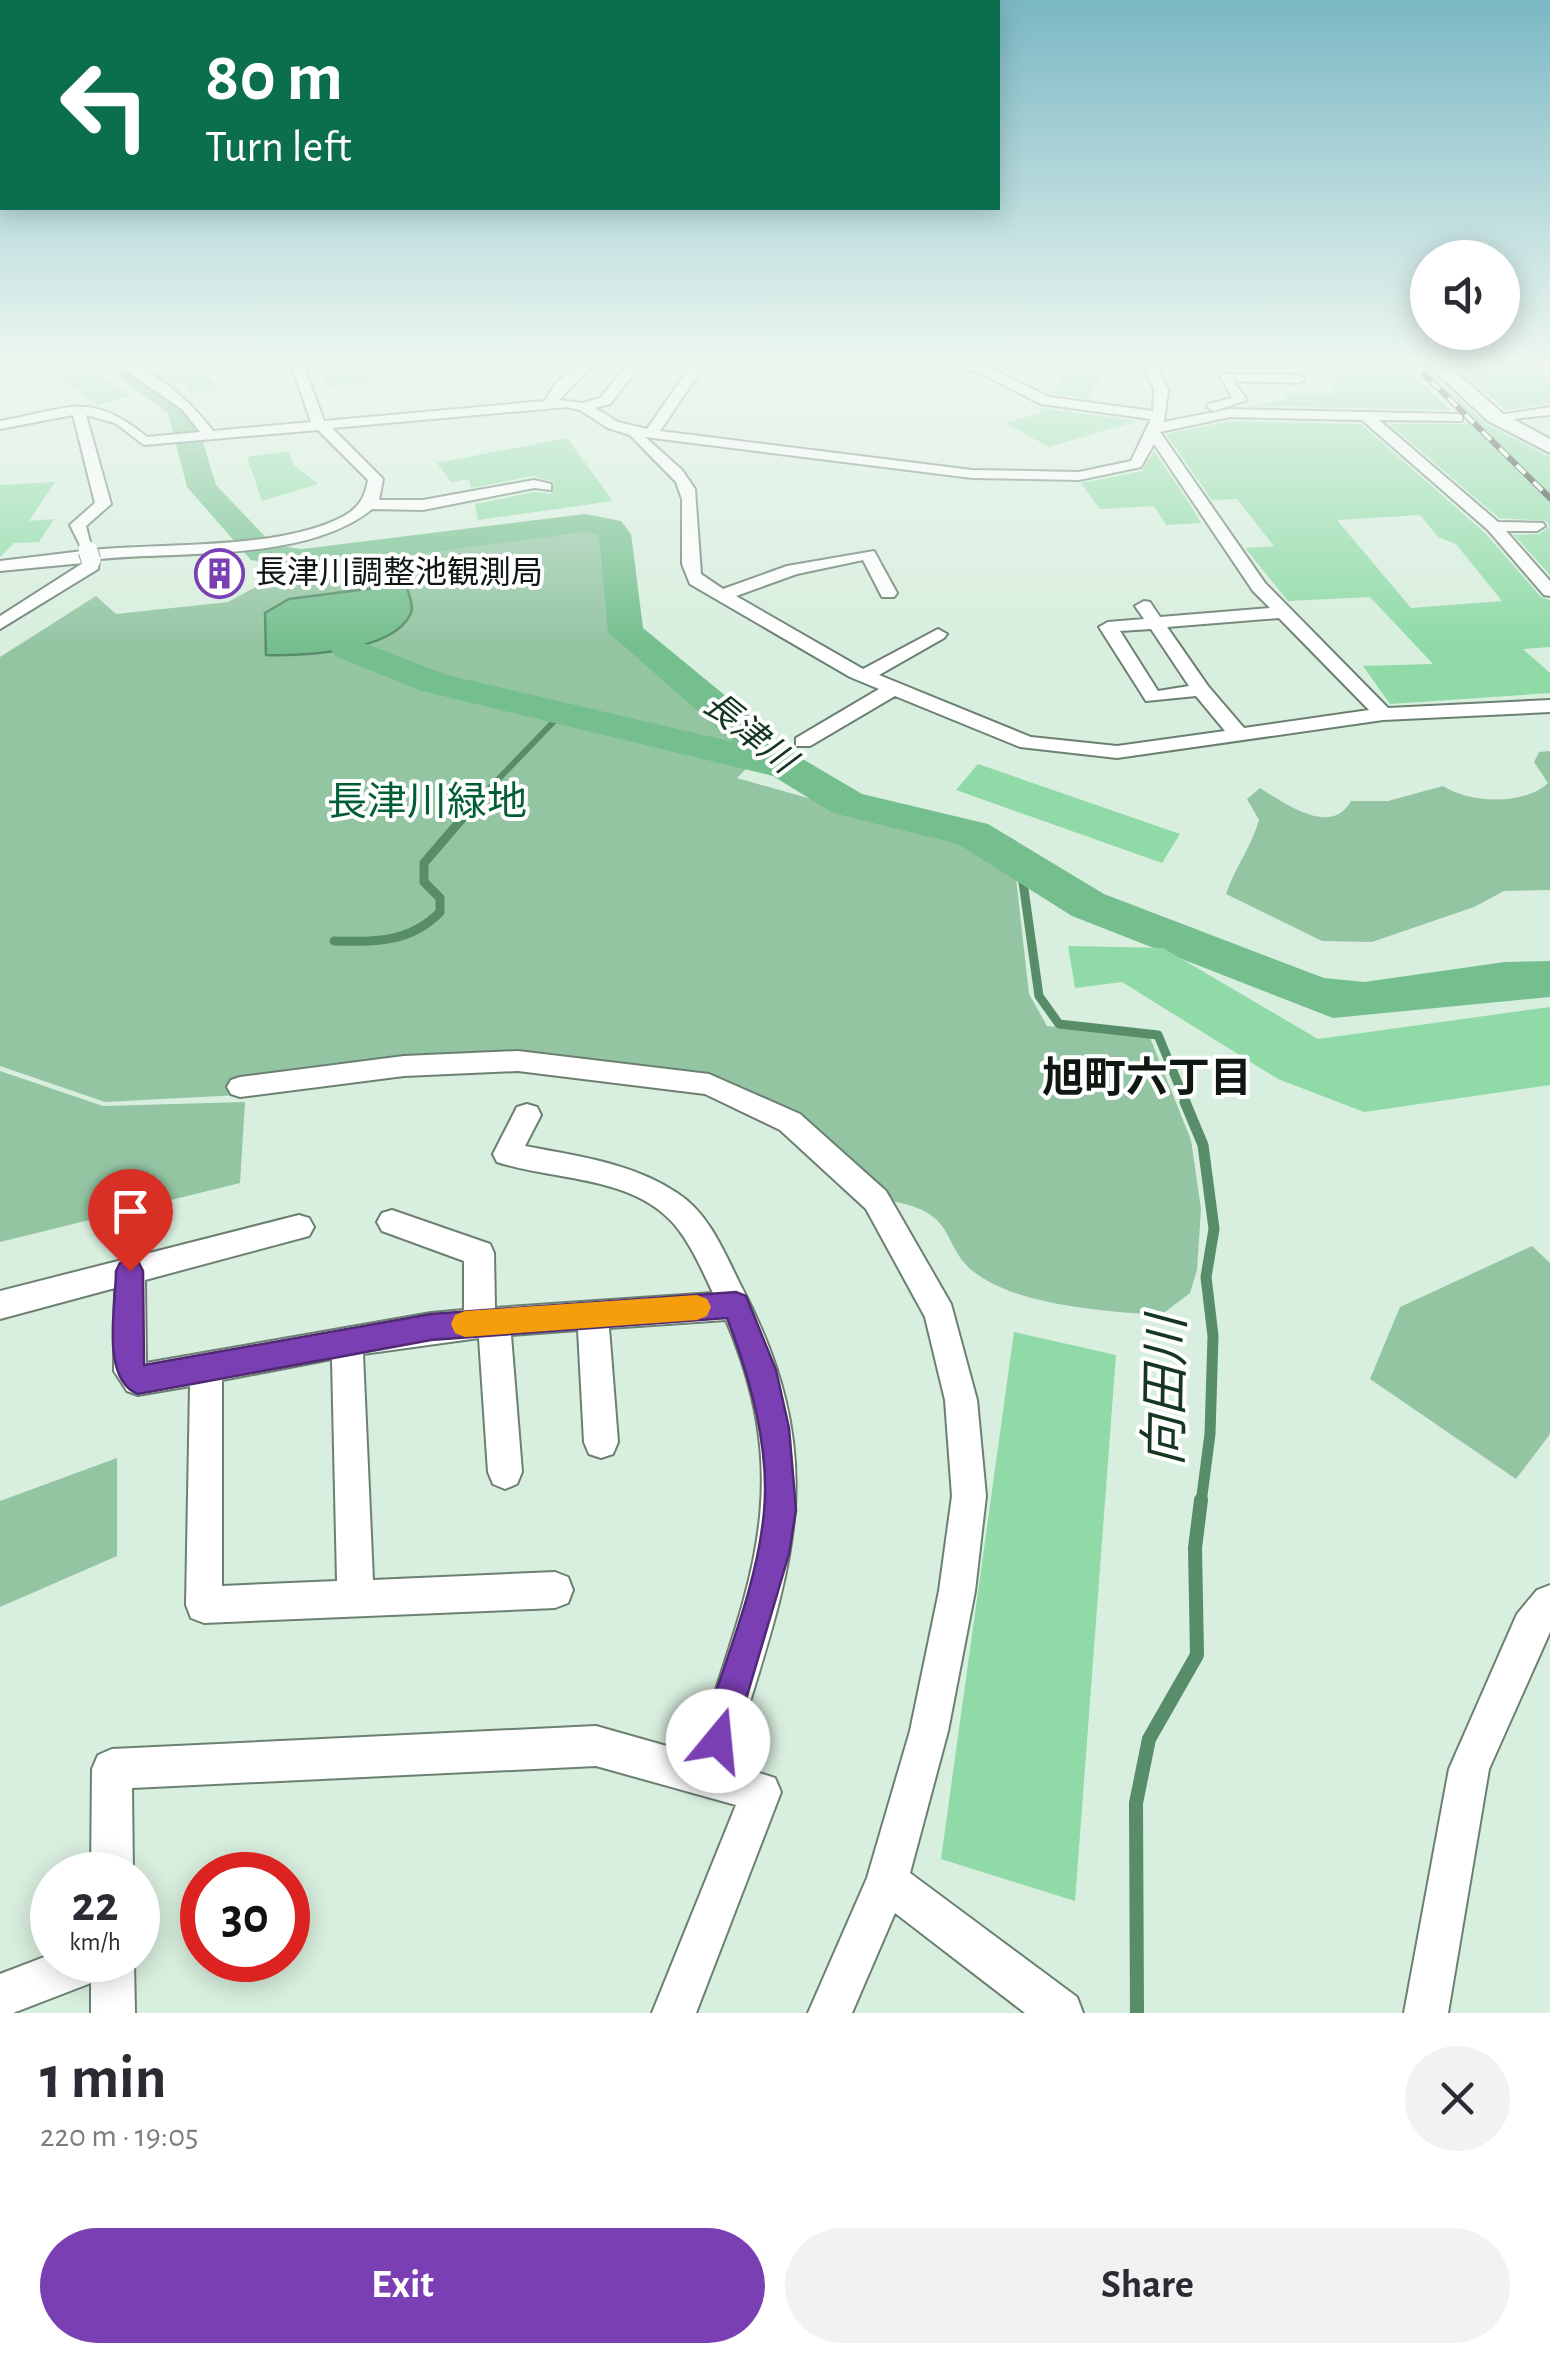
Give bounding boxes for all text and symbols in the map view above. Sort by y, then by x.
icon: left [40,40,170,170]
text: 80 m [205,43,343,113]
text: Turn left [205,125,352,170]
map controls [1410,240,1520,350]
button: sound [1410,240,1520,350]
building icon: 長津川調整池観測局 [194,547,246,599]
place label: 長津川調整池観測局 [255,555,543,589]
water label: 長津川 [697,685,805,782]
park label: 長津川緑地 [327,781,527,823]
district label: 旭町六丁目 [1042,1056,1252,1100]
pin [88,1169,173,1272]
icon: arrive [103,1184,158,1239]
water label: 向田川 [1138,1311,1193,1466]
position arrow [666,1689,770,1793]
speed limit sign: 30 [180,1852,310,1982]
text: 22 [71,1880,119,1930]
text: km/h [69,1930,121,1955]
button: close [1405,2046,1510,2151]
text: 1 min [40,2049,166,2109]
text: 220 m · 19:05 [40,2120,198,2152]
button: Exit [40,2228,765,2343]
button: Share [785,2228,1510,2343]

